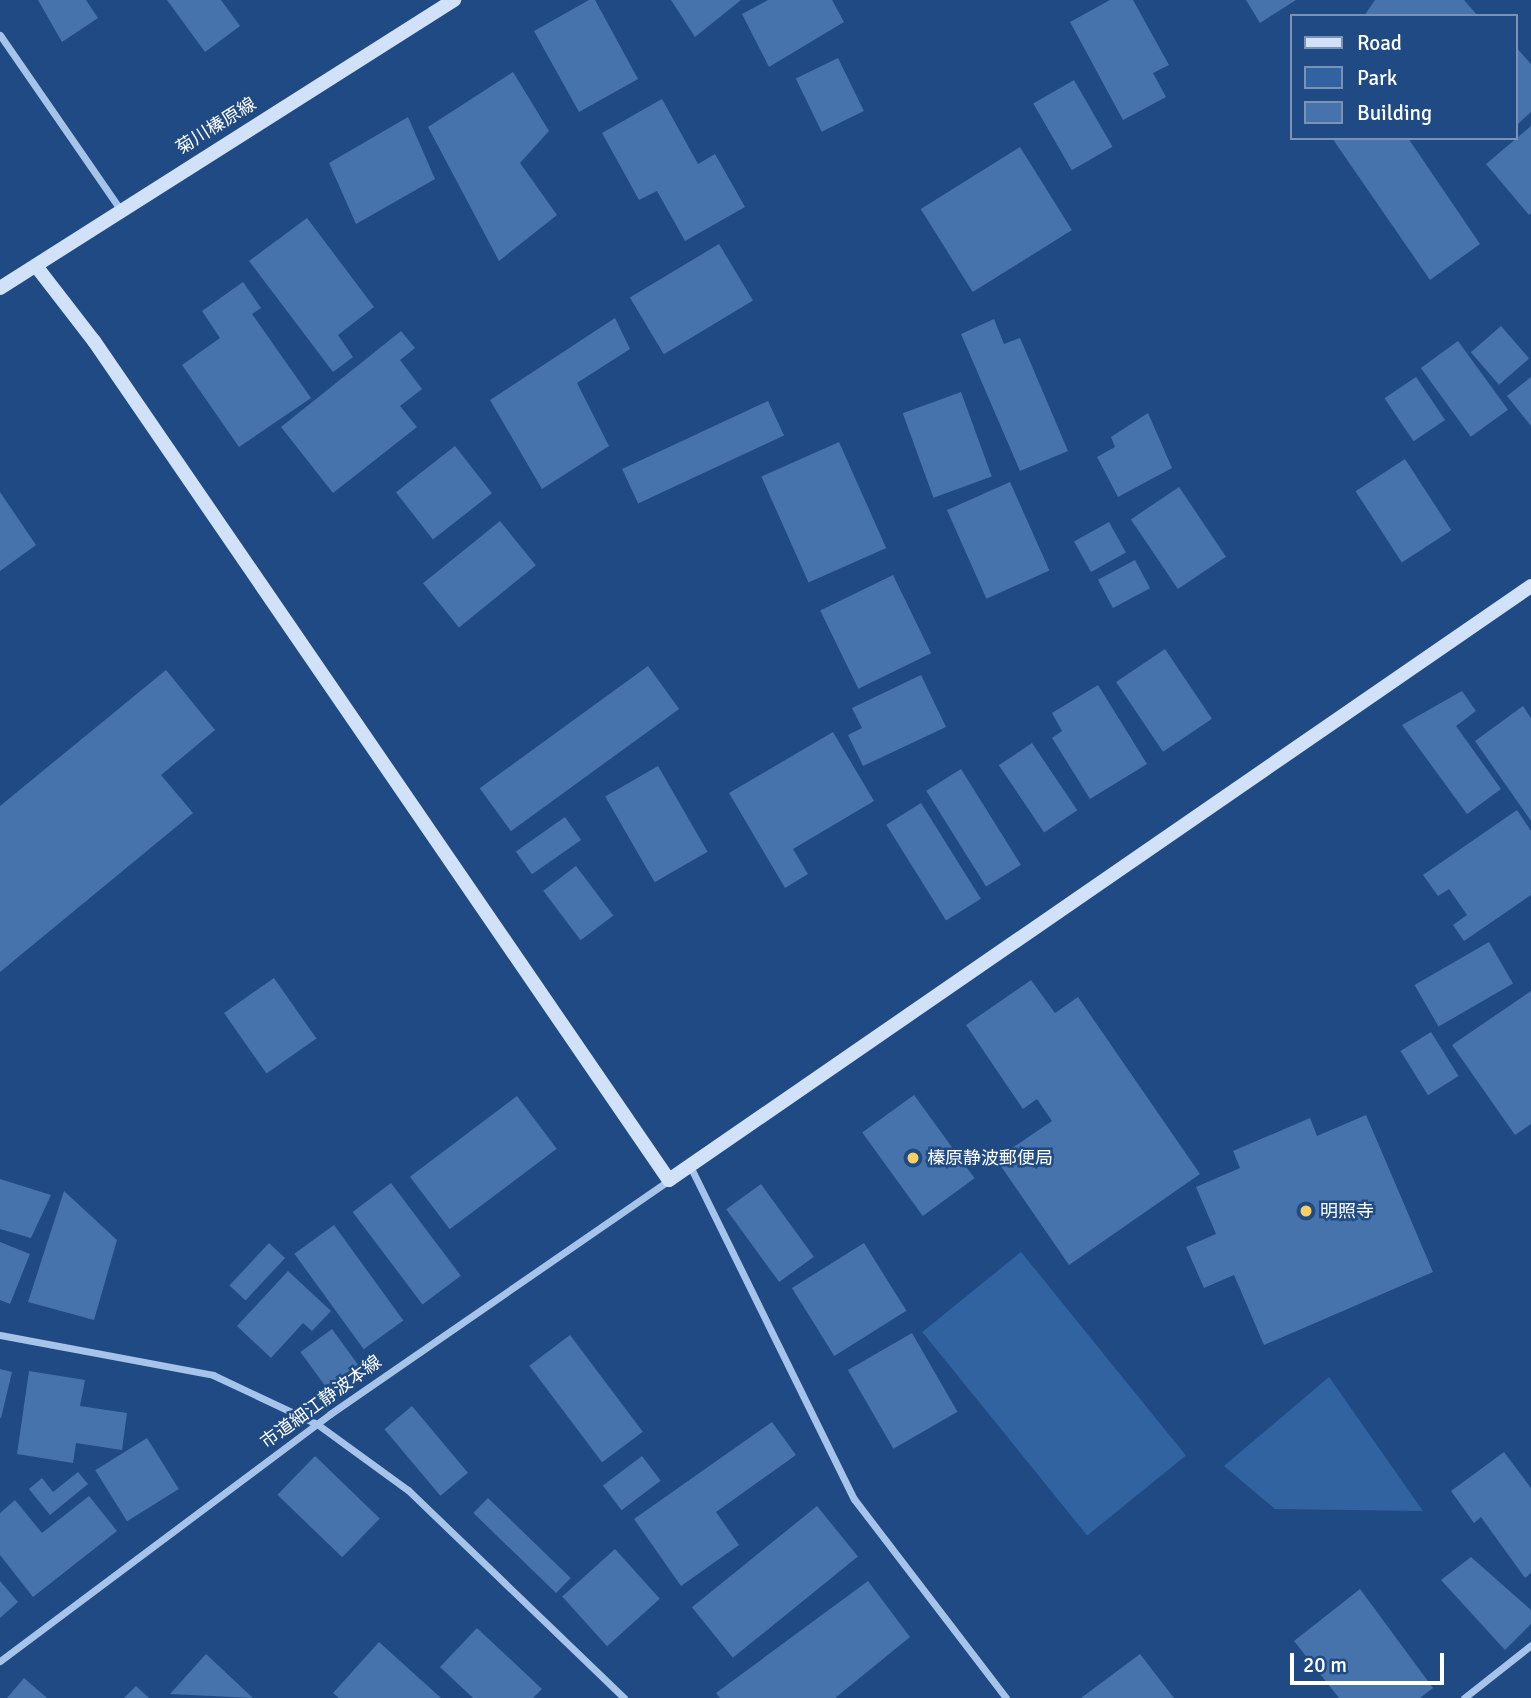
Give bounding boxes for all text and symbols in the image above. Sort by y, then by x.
legend [1290,14,1517,140]
text: Road [1357,30,1402,56]
text: Park [1357,65,1397,91]
street label: 菊川榛原線 [172,93,260,159]
text: Building [1357,100,1432,126]
place label: 榛原静波郵便局 [927,1147,1053,1169]
marker: 榛原静波郵便局 [905,1150,921,1166]
place label: 明照寺 [1320,1200,1374,1222]
marker: 明照寺 [1298,1203,1314,1219]
street label: 市道細江静波本線 [256,1351,386,1453]
scale bar [1293,1638,1447,1682]
text: 20 m [1303,1652,1347,1678]

